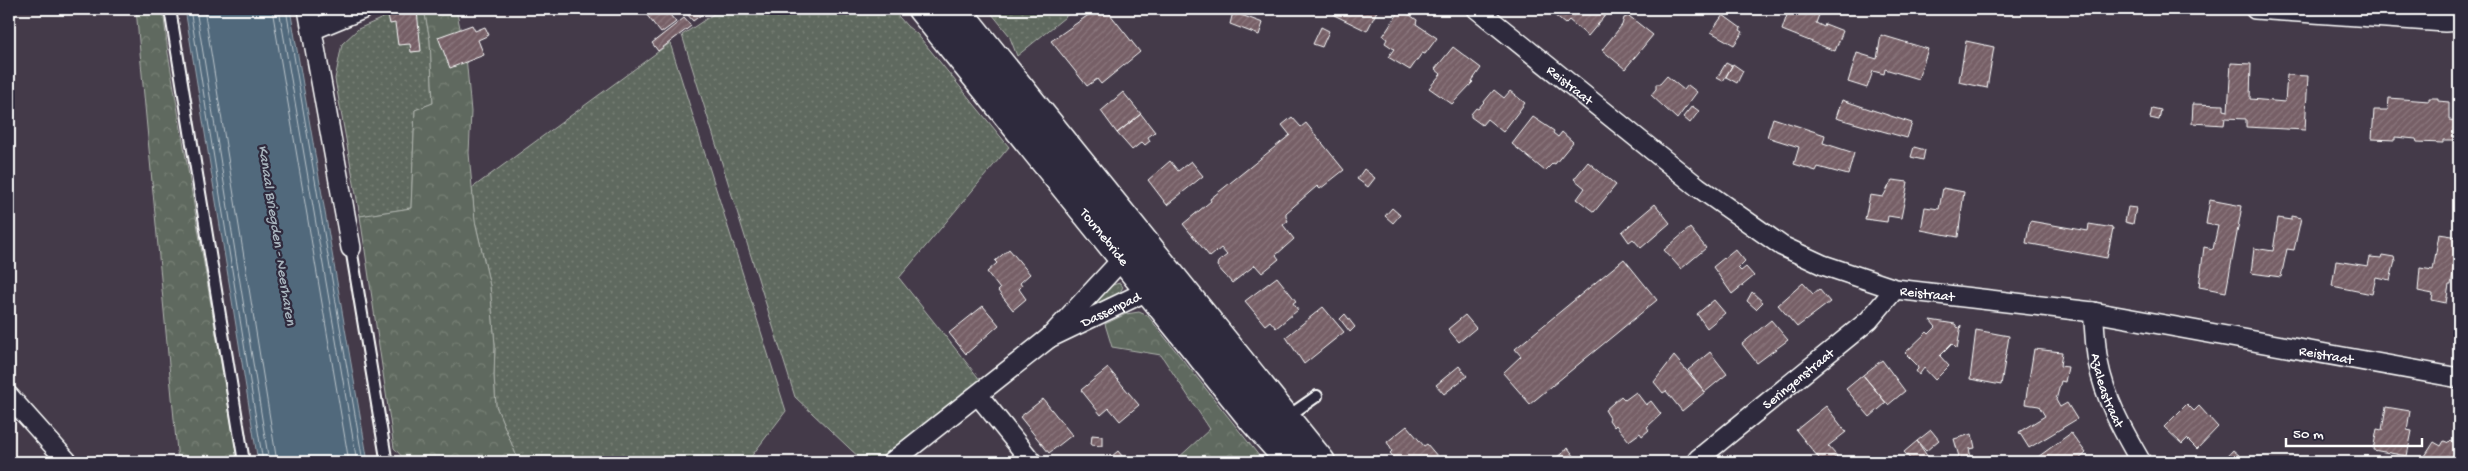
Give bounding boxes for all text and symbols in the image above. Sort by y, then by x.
street label: Reistraat [1542,62,1597,111]
water label: Kanaal Briegden - Neerharen [253,144,299,328]
street label: Tournebride [1074,205,1132,271]
street label: Reistraat [1899,284,1956,307]
street label: Dassenpad [1078,289,1146,333]
street label: Reistraat [2298,343,2356,370]
street label: Seringenstraat [1760,345,1839,414]
street label: Azaleastraat [2086,352,2127,432]
scale bar [2286,416,2422,448]
text: 50 m [2293,426,2324,444]

